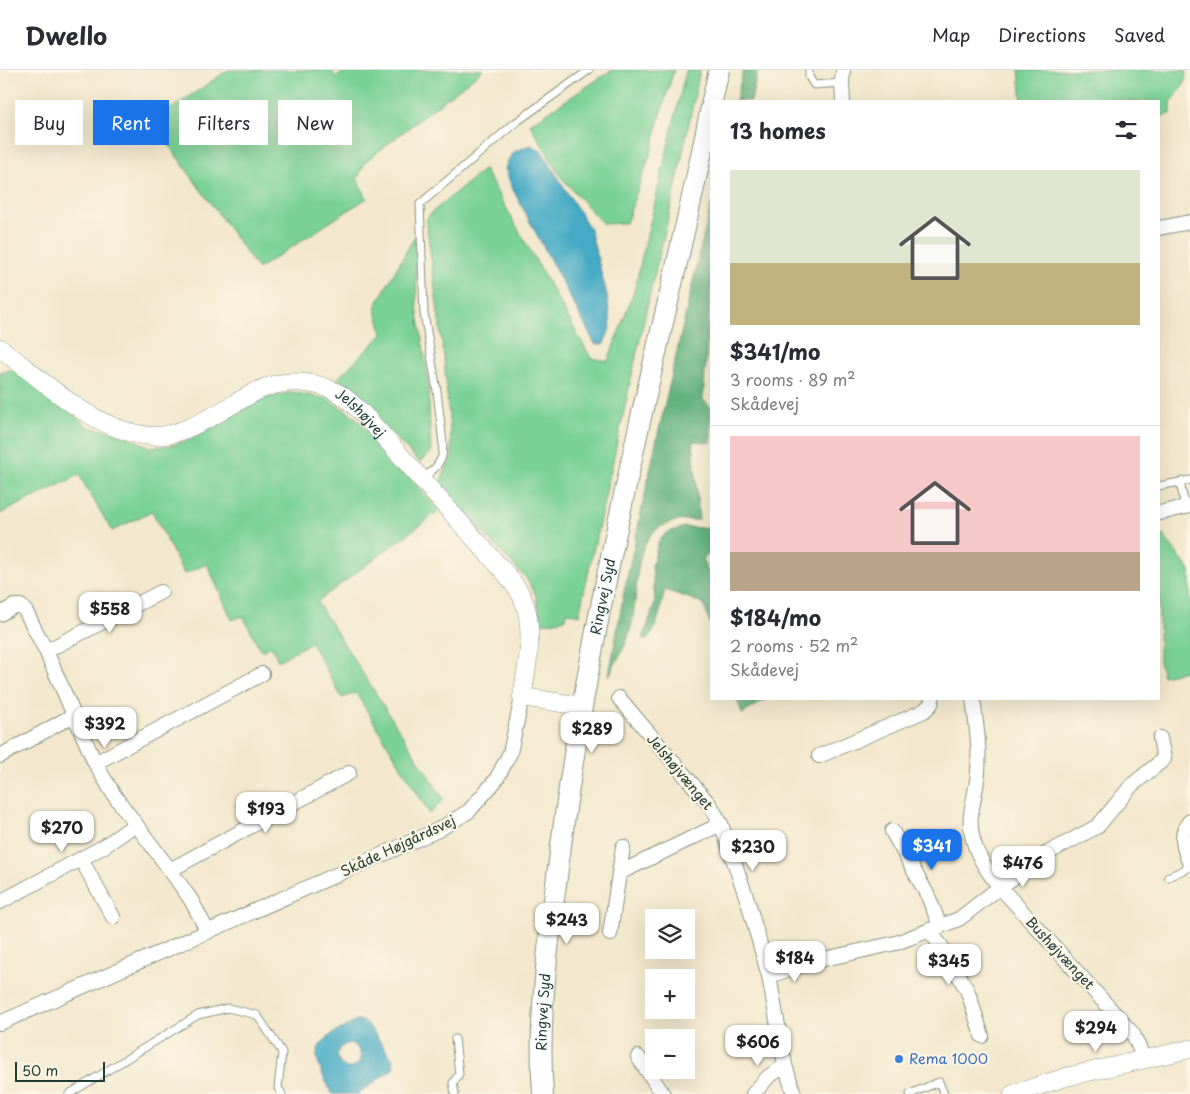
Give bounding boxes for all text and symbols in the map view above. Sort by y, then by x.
text: Dwello [25,17,107,53]
text: Map [932,21,970,48]
text: Directions [998,21,1086,48]
text: Saved [1114,21,1165,48]
chip: Buy [15,100,83,145]
chip: Rent [93,100,169,145]
chip: Filters [179,100,268,145]
chip: New [278,100,352,145]
text: 13 homes [730,114,826,146]
icon: filters [1112,116,1140,144]
icon: home [890,203,980,293]
text: $341/mo [730,335,820,367]
text: 3 rooms · 89 m² [730,367,855,391]
street label: Jelshøjvej [331,383,391,442]
text: Skådevej [730,391,799,415]
icon: home [890,468,980,558]
street label: Ringvej Syd [585,556,620,637]
pin: $558 [80,592,140,634]
text: $558 [90,596,130,620]
text: $184/mo [730,601,821,633]
text: 2 rooms · 52 m² [730,633,858,657]
text: Skådevej [730,657,799,681]
pin: $392 [75,706,135,749]
text: $392 [85,711,125,735]
pin: $289 [562,712,622,754]
text: $289 [571,716,613,740]
street label: Jelshøjvænget [642,729,719,814]
pin: $193 [236,792,296,834]
text: $193 [247,796,285,820]
pin: $270 [32,810,92,853]
street label: Skåde Højgårdsvej [337,810,459,881]
text: $270 [41,815,83,839]
pin: $341 [902,828,962,871]
pin: $230 [723,830,783,872]
text: $341 [913,833,951,857]
text: $230 [731,834,775,858]
pin: $476 [993,846,1053,888]
text: $476 [1003,850,1043,874]
pin: $243 [537,902,597,945]
text: $243 [546,907,588,931]
map controls [645,909,695,1079]
button: layers [645,909,695,959]
street label: Bushøjvænget [1021,912,1100,994]
pin: $184 [765,940,825,983]
pin: $345 [919,944,979,986]
text: $184 [776,945,814,969]
text: $345 [928,948,970,972]
button: + [645,969,695,1019]
street label: Ringvej Syd [530,972,555,1051]
pin: $294 [1066,1010,1126,1053]
text: $294 [1075,1015,1117,1039]
pin: $606 [728,1024,788,1067]
button: − [645,1029,695,1079]
text: $606 [736,1029,780,1053]
place label: Rema 1000 [909,1048,988,1069]
marker: Rema 1000 [893,1053,905,1065]
scale bar [15,1059,105,1082]
text: 50 m [22,1060,58,1081]

